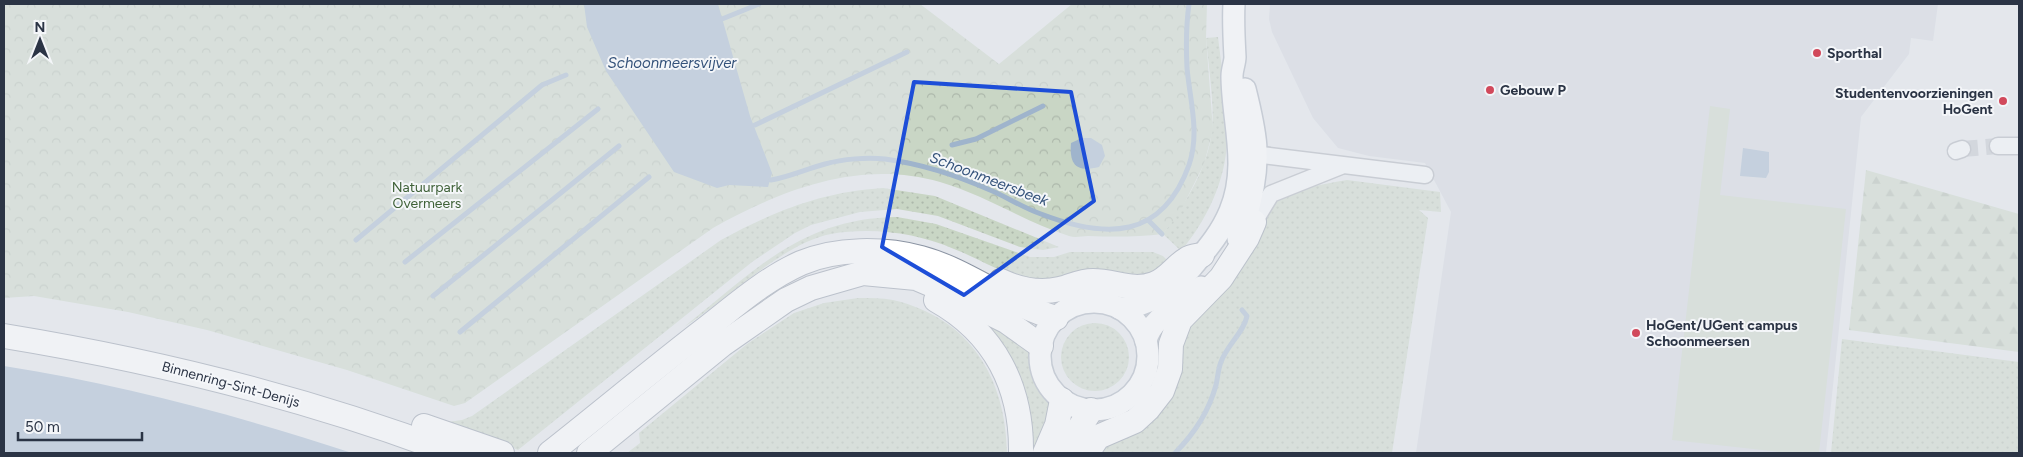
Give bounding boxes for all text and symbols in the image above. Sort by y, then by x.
north arrow [15,15,65,65]
text: N [35,19,45,36]
place label: Sporthal [1827,45,1882,62]
marker: Sporthal [1811,47,1823,59]
water label: Schoonmeersvijver [608,54,737,72]
place label: Gebouw P [1500,82,1567,99]
marker: Gebouw P [1484,84,1496,96]
place label: Studentenvoorzieningen HoGent [1835,85,1993,118]
marker: Studentenvoorzieningen HoGent [1997,95,2009,107]
water label: Schoonmeersbeek [927,148,1051,210]
park label: Natuurpark Overmeers [392,179,462,212]
place label: HoGent/UGent campus Schoonmeersen [1646,317,1798,350]
marker: HoGent/UGent campus Schoonmeersen [1630,327,1642,339]
street label: Binnenring-Sint-Denijs [160,358,302,411]
scale bar [18,410,141,442]
text: 50 m [25,418,60,436]

